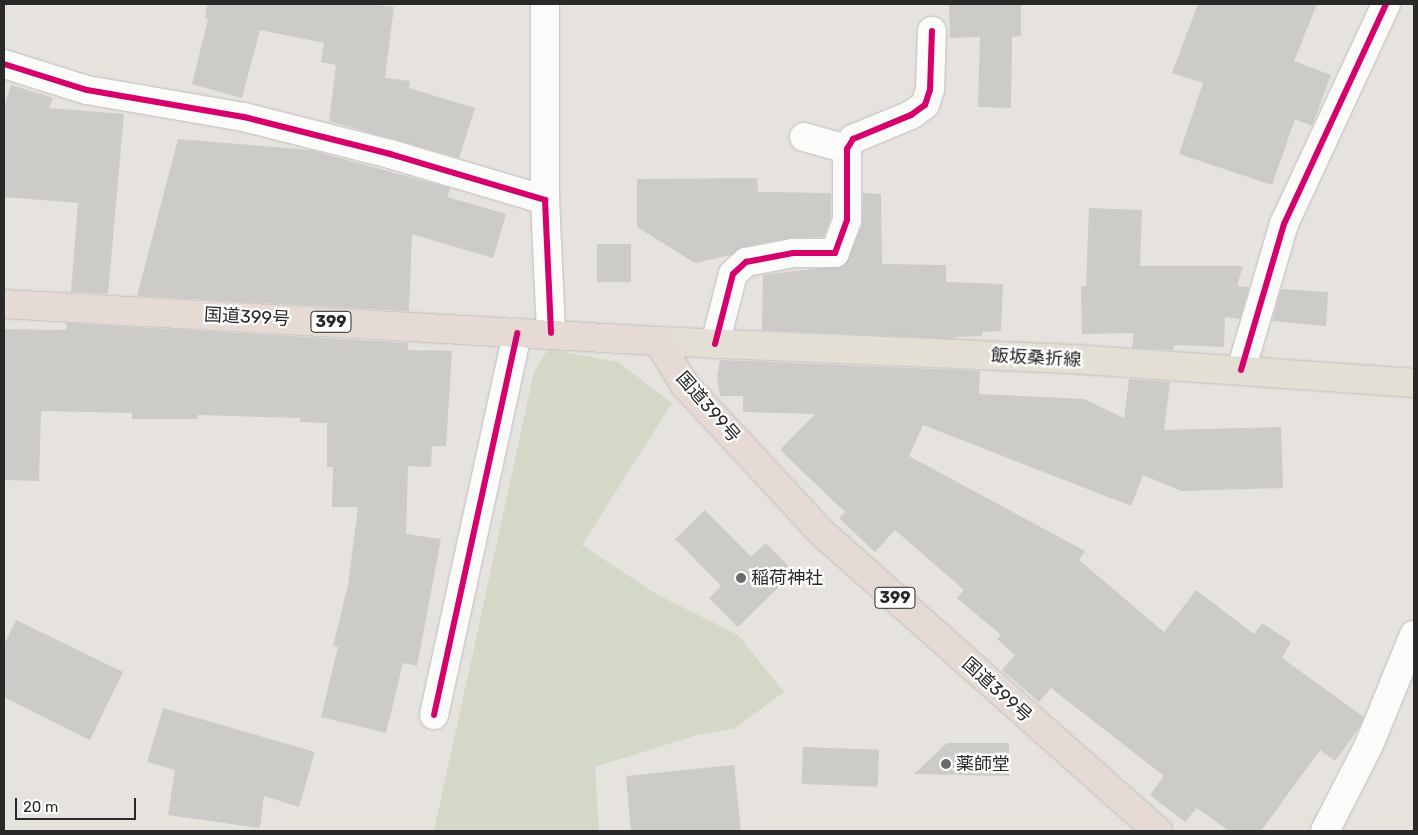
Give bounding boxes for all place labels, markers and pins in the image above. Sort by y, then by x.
place label: 稲荷神社 [751,567,823,589]
marker: 稲荷神社 [735,572,747,584]
place label: 薬師堂 [956,753,1010,775]
marker: 薬師堂 [940,758,952,770]

